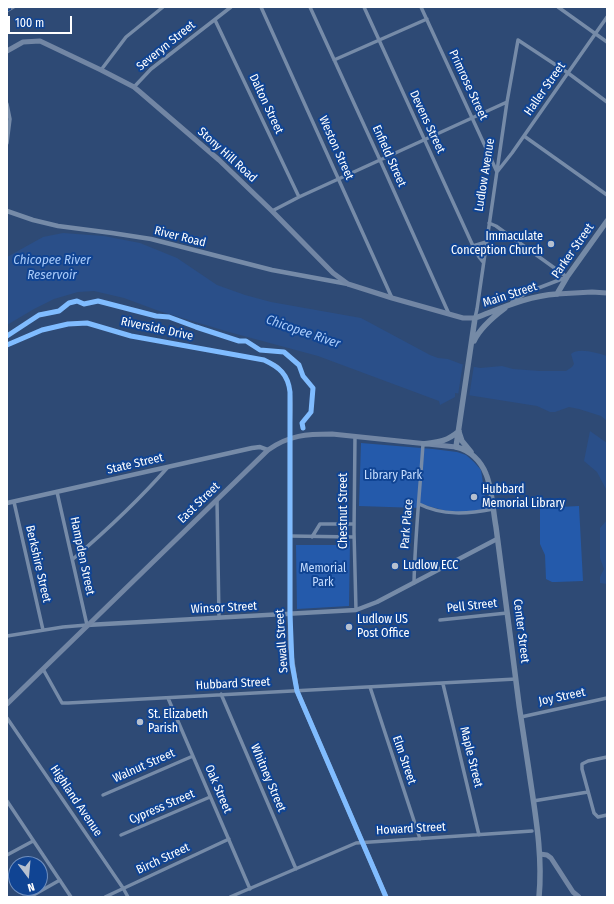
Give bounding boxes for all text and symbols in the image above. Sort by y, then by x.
scale bar [10,8,74,34]
text: 100 m [15,16,44,30]
street label: Severyn Street [134,18,198,74]
street label: Primrose Street [445,48,491,122]
street label: Haller Street [521,60,569,118]
street label: Dalton Street [246,72,286,136]
street label: Devens Street [406,88,448,156]
street label: Weston Street [315,114,357,182]
street label: Enfield Street [369,123,409,189]
street label: Stony Hill Road [194,125,260,185]
street label: Ludlow Avenue [472,137,498,213]
street label: Parker Street [549,221,597,281]
street label: River Road [153,224,207,250]
place label: Immaculate Conception Church [451,230,543,258]
marker: Immaculate Conception Church [546,239,556,249]
water label: Chicopee River Reservoir [13,252,91,283]
street label: Main Street [481,279,539,311]
water label: Chicopee River [264,312,342,352]
street label: Riverside Drive [120,314,194,344]
street label: State Street [105,450,165,478]
park label: Library Park [364,469,422,483]
street label: Chestnut Street [337,473,351,549]
street label: East Street [175,480,223,526]
place label: Hubbard Memorial Library [482,483,565,511]
marker: Hubbard Memorial Library [469,492,479,502]
street label: Park Place [398,498,416,550]
street label: Hampden Street [67,515,97,597]
street label: Berkshire Street [22,524,54,604]
place label: Ludlow ECC [403,559,458,573]
marker: Ludlow ECC [390,561,400,571]
park label: Memorial Park [300,562,346,590]
street label: Pell Street [446,596,498,616]
street label: Center Street [510,598,532,664]
street label: Winsor Street [191,599,257,617]
street label: Sewall Street [273,609,291,673]
place label: Ludlow US Post Office [357,613,409,641]
marker: Ludlow US Post Office [344,622,354,632]
street label: Hubbard Street [195,675,271,693]
street label: Joy Street [537,685,587,709]
place label: St. Elizabeth Parish [148,708,208,736]
marker: St. Elizabeth Parish [135,717,145,727]
street label: Maple Street [456,725,486,789]
street label: Elm Street [389,734,419,786]
street label: Whitney Street [247,742,289,814]
street label: Walnut Street [111,746,177,786]
street label: Highland Avenue [47,763,105,839]
street label: Oak Street [201,763,235,815]
street label: Cypress Street [127,787,197,827]
street label: Howard Street [376,820,446,838]
street label: Birch Street [134,840,192,878]
north arrow [8,856,48,896]
text: N [26,880,36,894]

